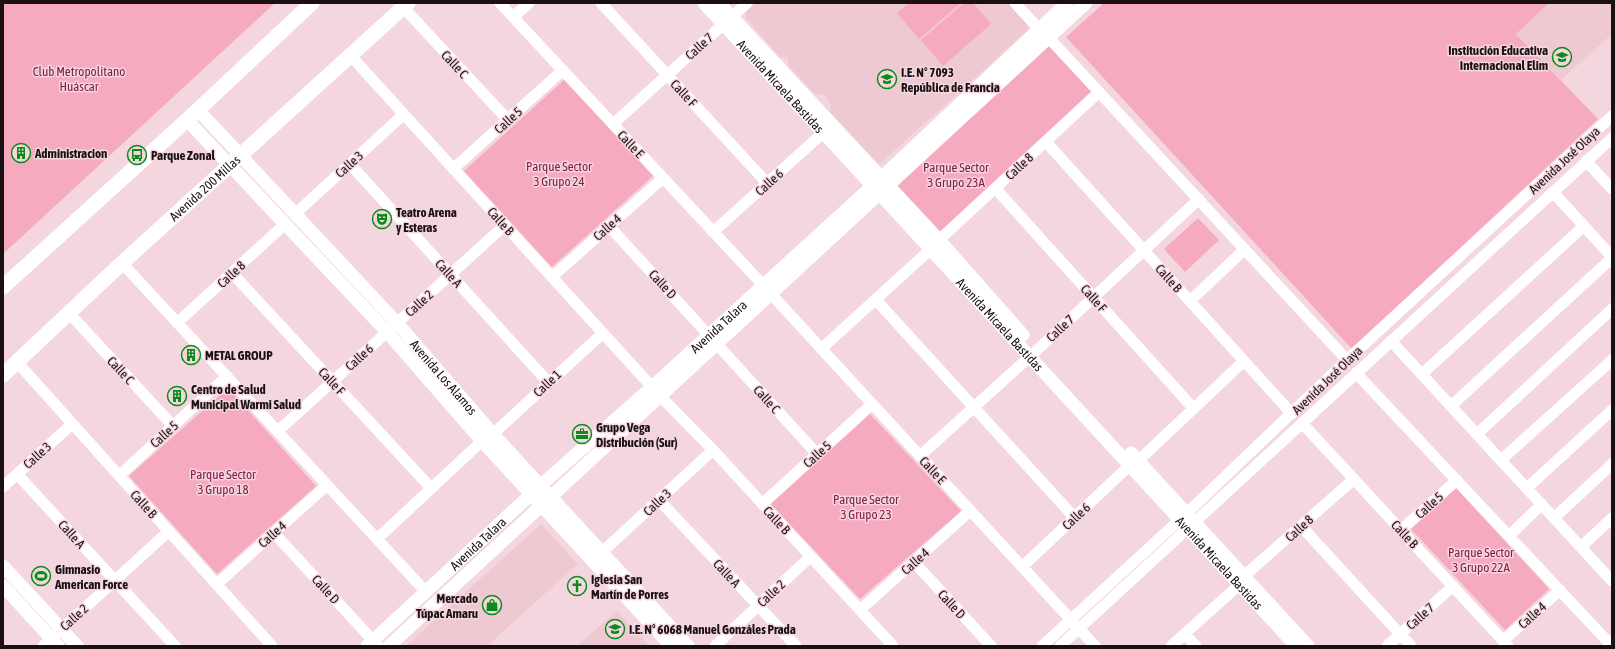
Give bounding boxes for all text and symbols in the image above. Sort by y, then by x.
street label: Calle 7 [682,30,716,63]
street label: Avenida Micaela Bastidas [734,37,827,136]
place label: Institución Educativa Internacional Elim [1448,43,1548,73]
school or university icon: Institución Educativa Internacional Elim [1551,46,1573,68]
street label: Calle C [438,47,471,81]
park label: Club Metropolitano Huáscar [33,64,125,94]
place label: I.E. N° 7093 República de Francia [901,65,1000,95]
school or university icon: I.E. N° 7093 República de Francia [876,68,898,90]
street label: Calle F [667,77,700,111]
street label: Calle 5 [491,104,525,137]
street label: Avenida José Olaya [1526,124,1603,197]
street label: Calle E [614,128,647,161]
building icon: Administracion [10,142,32,164]
bus stop icon: Parque Zonal [126,144,148,166]
place label: Administracion [34,146,107,161]
place label: Parque Zonal [151,148,215,163]
street label: Calle 3 [332,148,366,181]
street label: Calle 8 [1002,150,1036,183]
street label: Avenida 200 Millas [166,152,244,224]
park label: Parque Sector 3 Grupo 24 [526,159,592,189]
park label: Parque Sector 3 Grupo 23A [923,160,989,190]
street label: Calle 6 [752,166,786,199]
street label: Calle B [484,204,518,239]
place label: Teatro Arena y Esteras [396,205,457,235]
theatre icon: Teatro Arena y Esteras [371,208,393,230]
street label: Calle 4 [590,211,624,244]
street label: Calle A [432,256,466,291]
street label: Calle 8 [214,258,248,291]
street label: Calle B [1152,261,1186,296]
street label: Calle D [646,267,680,302]
street label: Avenida Micaela Bastidas [953,275,1046,375]
street label: Calle F [1077,282,1110,316]
street label: Calle 2 [402,287,436,320]
street label: Avenida Talara [688,297,750,356]
street label: Calle 7 [1043,312,1077,345]
street label: Avenida Los Alamos [407,337,480,418]
street label: Calle 6 [342,341,376,374]
street label: Avenida José Olaya [1289,343,1366,418]
building icon: METAL GROUP [180,344,202,366]
place label: METAL GROUP [205,348,273,363]
street label: Calle C [104,353,137,387]
street label: Calle F [315,365,348,399]
street label: Calle 1 [530,367,564,400]
place label: Centro de Salud Municipal Warmi Salud [191,382,301,412]
street label: Calle C [750,382,783,416]
building icon: Centro de Salud Municipal Warmi Salud [166,385,188,407]
street label: Calle 5 [147,418,181,451]
place label: Grupo Vega Distribución (Sur) [596,420,678,450]
office icon: Grupo Vega Distribución (Sur) [571,423,593,445]
street label: Calle 5 [800,438,834,471]
street label: Calle 3 [20,439,54,472]
street label: Calle E [916,454,949,487]
park label: Parque Sector 3 Grupo 18 [190,467,256,497]
street label: Calle 3 [640,486,674,519]
street label: Calle B [127,487,161,522]
street label: Calle 5 [1412,489,1446,522]
park label: Parque Sector 3 Grupo 23 [833,492,899,522]
street label: Calle 6 [1059,500,1093,533]
street label: Calle B [760,503,794,538]
street label: Calle 8 [1282,512,1316,545]
street label: Avenida Talara [447,514,509,573]
street label: Avenida Micaela Bastidas [1173,514,1266,613]
street label: Calle A [55,517,89,552]
street label: Calle B [1388,517,1422,552]
street label: Calle 4 [255,518,289,551]
street label: Calle 4 [898,545,932,578]
park label: Parque Sector 3 Grupo 22A [1448,545,1514,575]
street label: Calle A [710,556,744,591]
place label: Gimnasio American Force [54,562,128,592]
sports icon: Gimnasio American Force [30,565,52,587]
street label: Calle D [309,572,343,607]
place label: Iglesia San Martín de Porres [591,572,669,602]
church icon: Iglesia San Martín de Porres [566,575,588,597]
street label: Calle 2 [754,577,788,610]
street label: Calle D [935,587,969,622]
place label: Mercado Túpac Amaru [416,591,478,621]
shop icon: Mercado Túpac Amaru [481,594,503,616]
street label: Calle 4 [1515,599,1549,632]
street label: Calle 7 [1403,600,1437,633]
street label: Calle 2 [57,601,91,634]
school or university icon: I.E. N° 6068 Manuel Gonzáles Prada [604,618,626,640]
place label: I.E. N° 6068 Manuel Gonzáles Prada [629,622,796,637]

